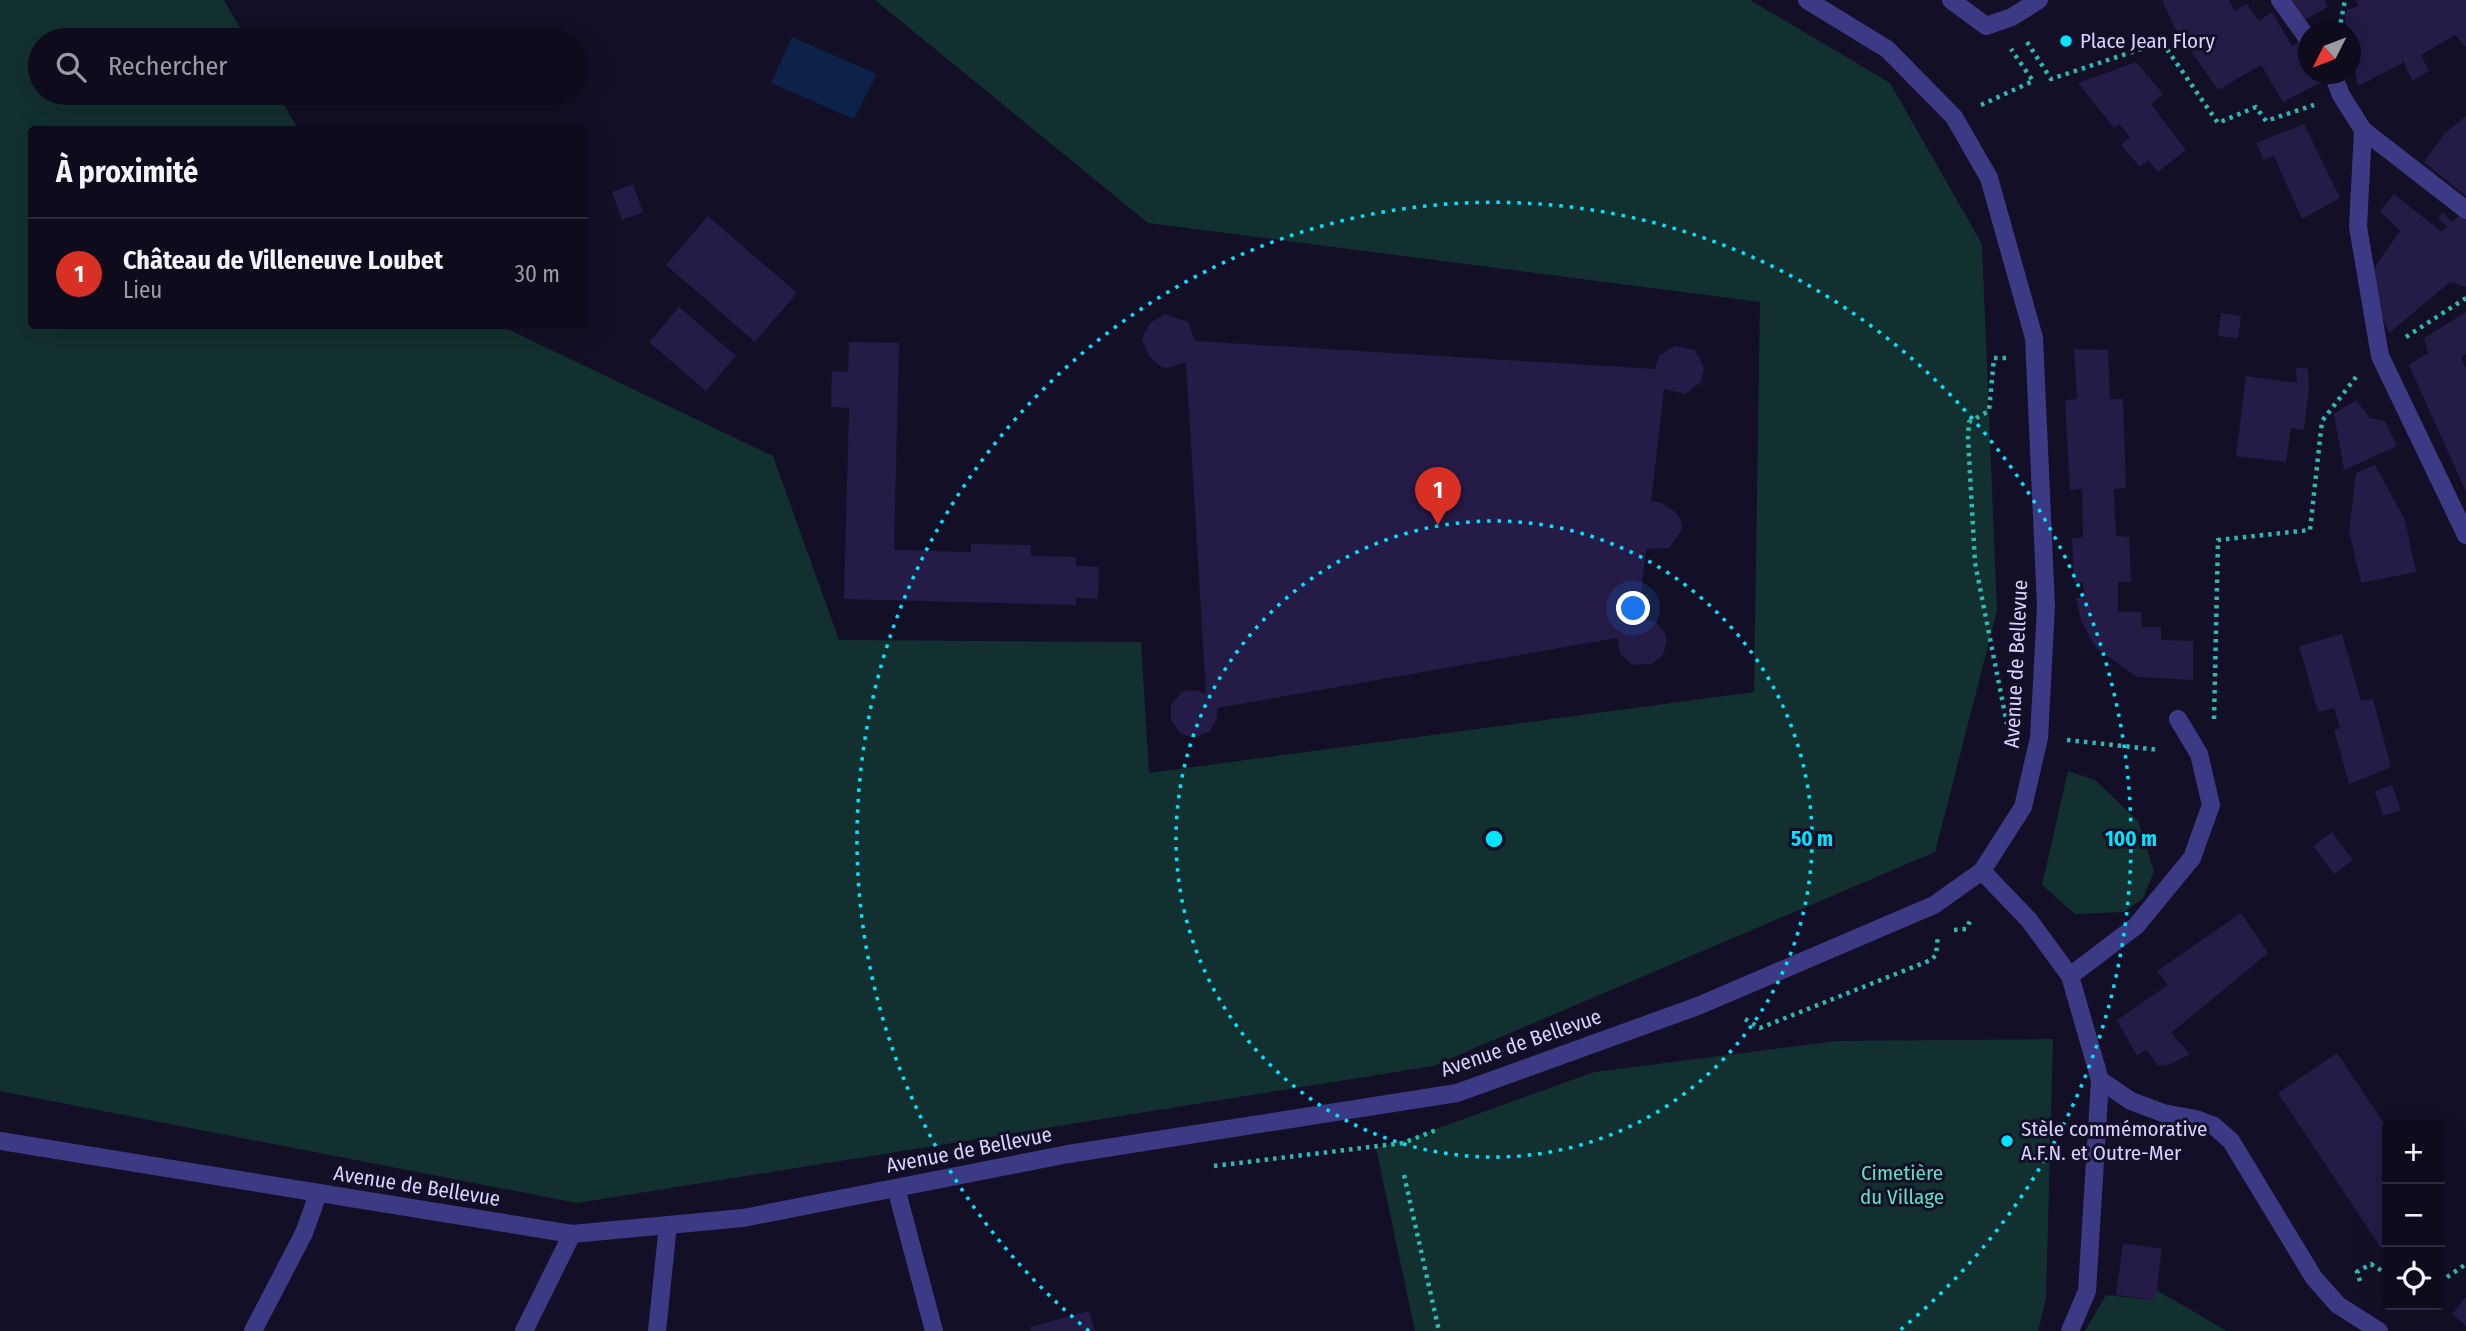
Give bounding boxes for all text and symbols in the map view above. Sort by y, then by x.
north arrow [2298,21,2361,84]
search box [28,28,588,105]
place label: Place Jean Flory [2080,28,2215,54]
marker: Place Jean Flory [2058,33,2074,49]
icon: search [52,48,90,86]
text: Rechercher [108,51,227,82]
text: À proximité [56,154,198,190]
text: Château de Villeneuve Loubet [123,245,443,276]
text: 1 [74,260,84,288]
text: 30 m [515,260,560,288]
text: Lieu [123,276,162,304]
pin: 1 [1415,467,1461,525]
street label: Avenue de Bellevue [1999,579,2033,749]
your location [1616,591,1650,625]
text: 50 m [1791,826,1833,852]
text: 100 m [2105,826,2157,852]
centre of rings [1482,827,1506,851]
street label: Avenue de Bellevue [1437,1003,1605,1083]
place label: Stèle commémorative A.F.N. et Outre-Mer [2021,1116,2207,1166]
street label: Avenue de Bellevue [884,1121,1054,1179]
map controls [2382,1121,2445,1310]
button: + [2382,1121,2445,1184]
marker: Stèle commémorative A.F.N. et Outre-Mer [1999,1133,2015,1149]
street label: Avenue de Bellevue [332,1160,502,1212]
park label: Cimetière du Village [1860,1160,1944,1210]
button: − [2382,1184,2445,1247]
button: locate [2382,1247,2445,1310]

